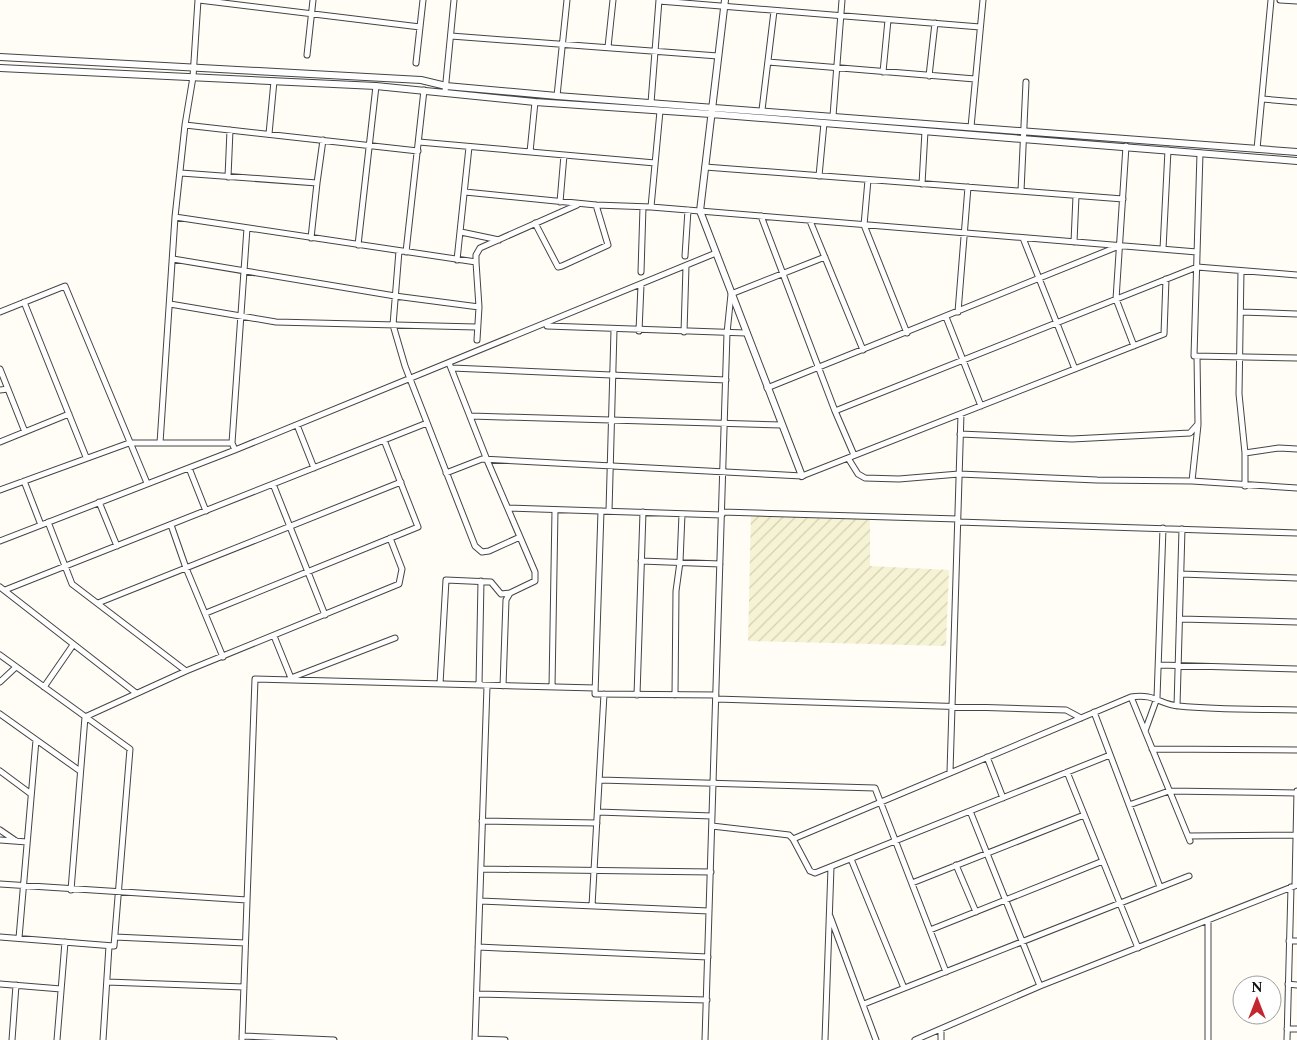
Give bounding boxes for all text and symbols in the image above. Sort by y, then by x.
north arrow [1232,975,1282,1025]
text: N [1251,977,1263,998]

